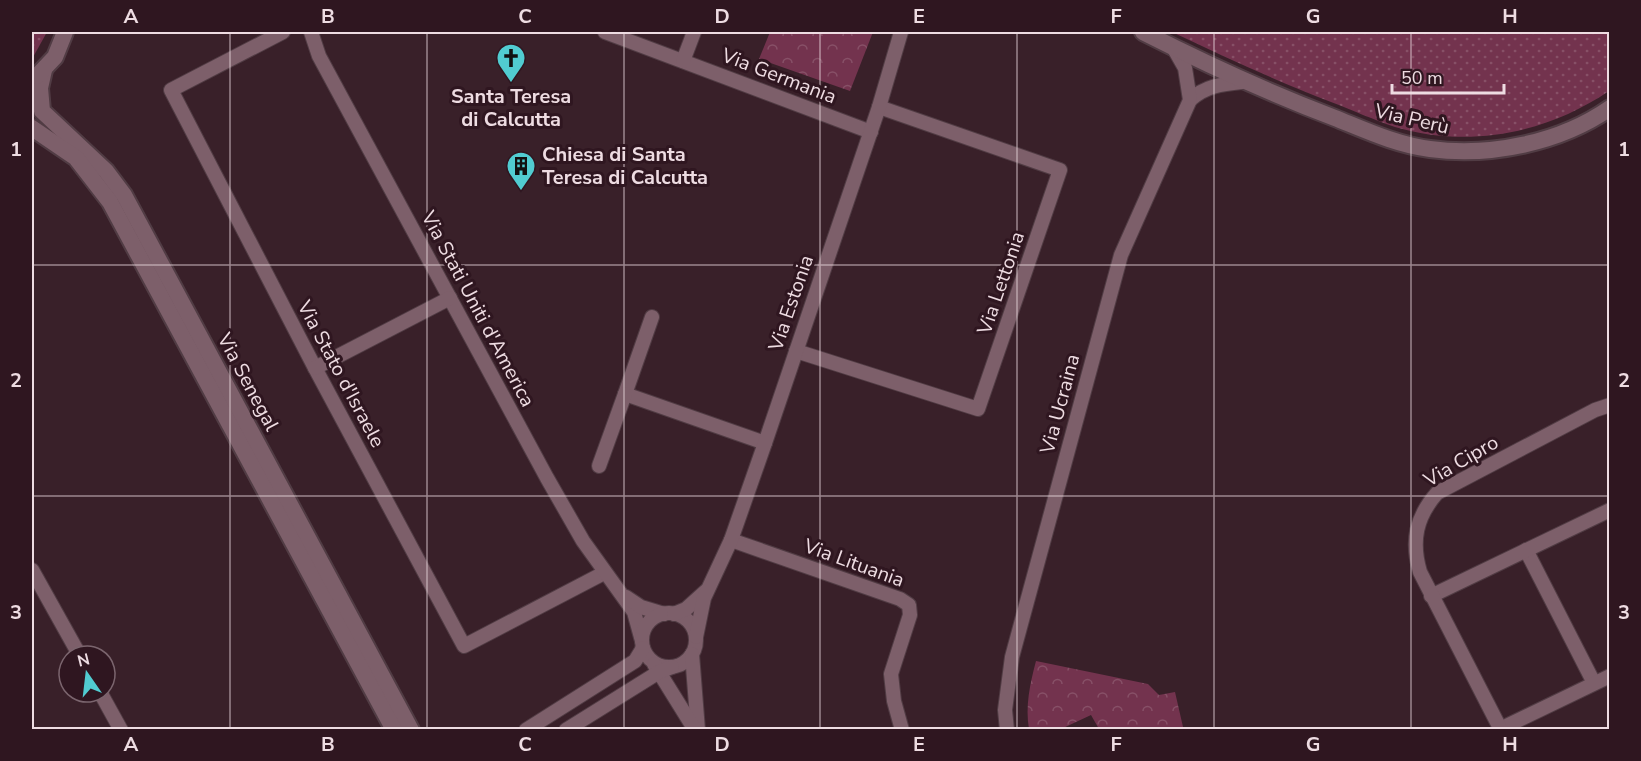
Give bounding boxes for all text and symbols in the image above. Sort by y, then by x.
text: A [124,3,139,30]
text: B [321,3,335,30]
text: C [518,3,532,30]
text: D [714,3,730,30]
text: E [913,3,925,30]
text: F [1110,3,1122,30]
text: G [1306,3,1320,30]
text: H [1502,3,1518,30]
street label: Via Germania [717,41,840,110]
church icon: Santa Teresa di Calcutta [495,42,527,84]
scale bar [1392,57,1504,95]
text: 50 m [1401,66,1443,90]
place label: Santa Teresa di Calcutta [451,83,571,133]
street label: Via Perù [1371,97,1452,141]
text: 1 [10,136,22,163]
text: 1 [1618,136,1630,163]
place label: Chiesa di Santa Teresa di Calcutta [542,141,708,191]
building icon: Chiesa di Santa Teresa di Calcutta [505,150,537,192]
street label: Via Stati Uniti d'America [414,205,541,412]
street label: Via Lettonia [971,228,1031,339]
street label: Via Estonia [762,251,820,356]
street label: Via Stato d'Israele [290,295,391,452]
street label: Via Senegal [210,327,285,436]
street label: Via Ucraina [1033,351,1086,458]
text: 2 [10,367,22,394]
text: 2 [1618,367,1630,394]
street label: Via Cipro [1418,429,1503,494]
street label: Via Lituania [799,532,908,594]
text: 3 [10,599,22,626]
text: 3 [1618,599,1630,626]
north arrow [57,644,117,704]
text: N [75,648,92,673]
text: A [124,731,139,758]
text: B [321,731,335,758]
text: C [518,731,532,758]
text: D [714,731,730,758]
text: E [913,731,925,758]
text: F [1110,731,1122,758]
text: G [1306,731,1320,758]
text: H [1502,731,1518,758]

